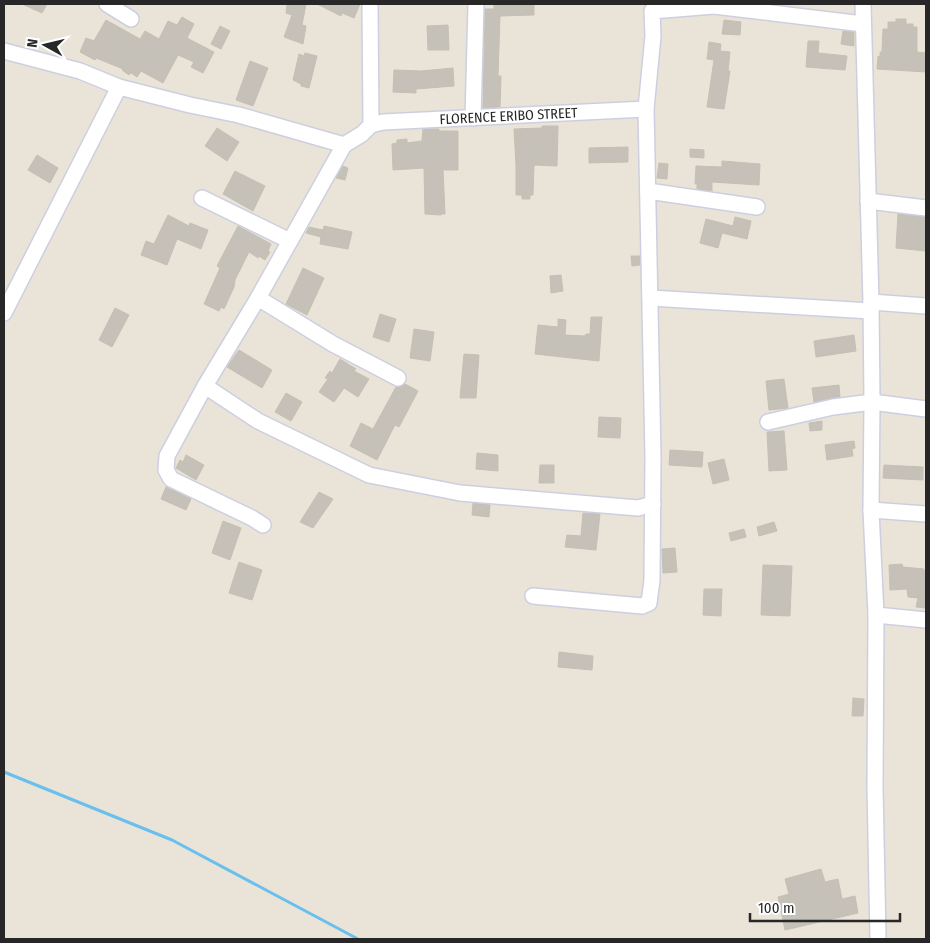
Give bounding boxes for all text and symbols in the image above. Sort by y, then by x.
north arrow [20,20,70,70]
text: N [24,38,42,49]
street label: FLORENCE ERIBO STREET [439,104,578,128]
scale bar [750,890,900,922]
text: 100 m [758,899,795,917]

